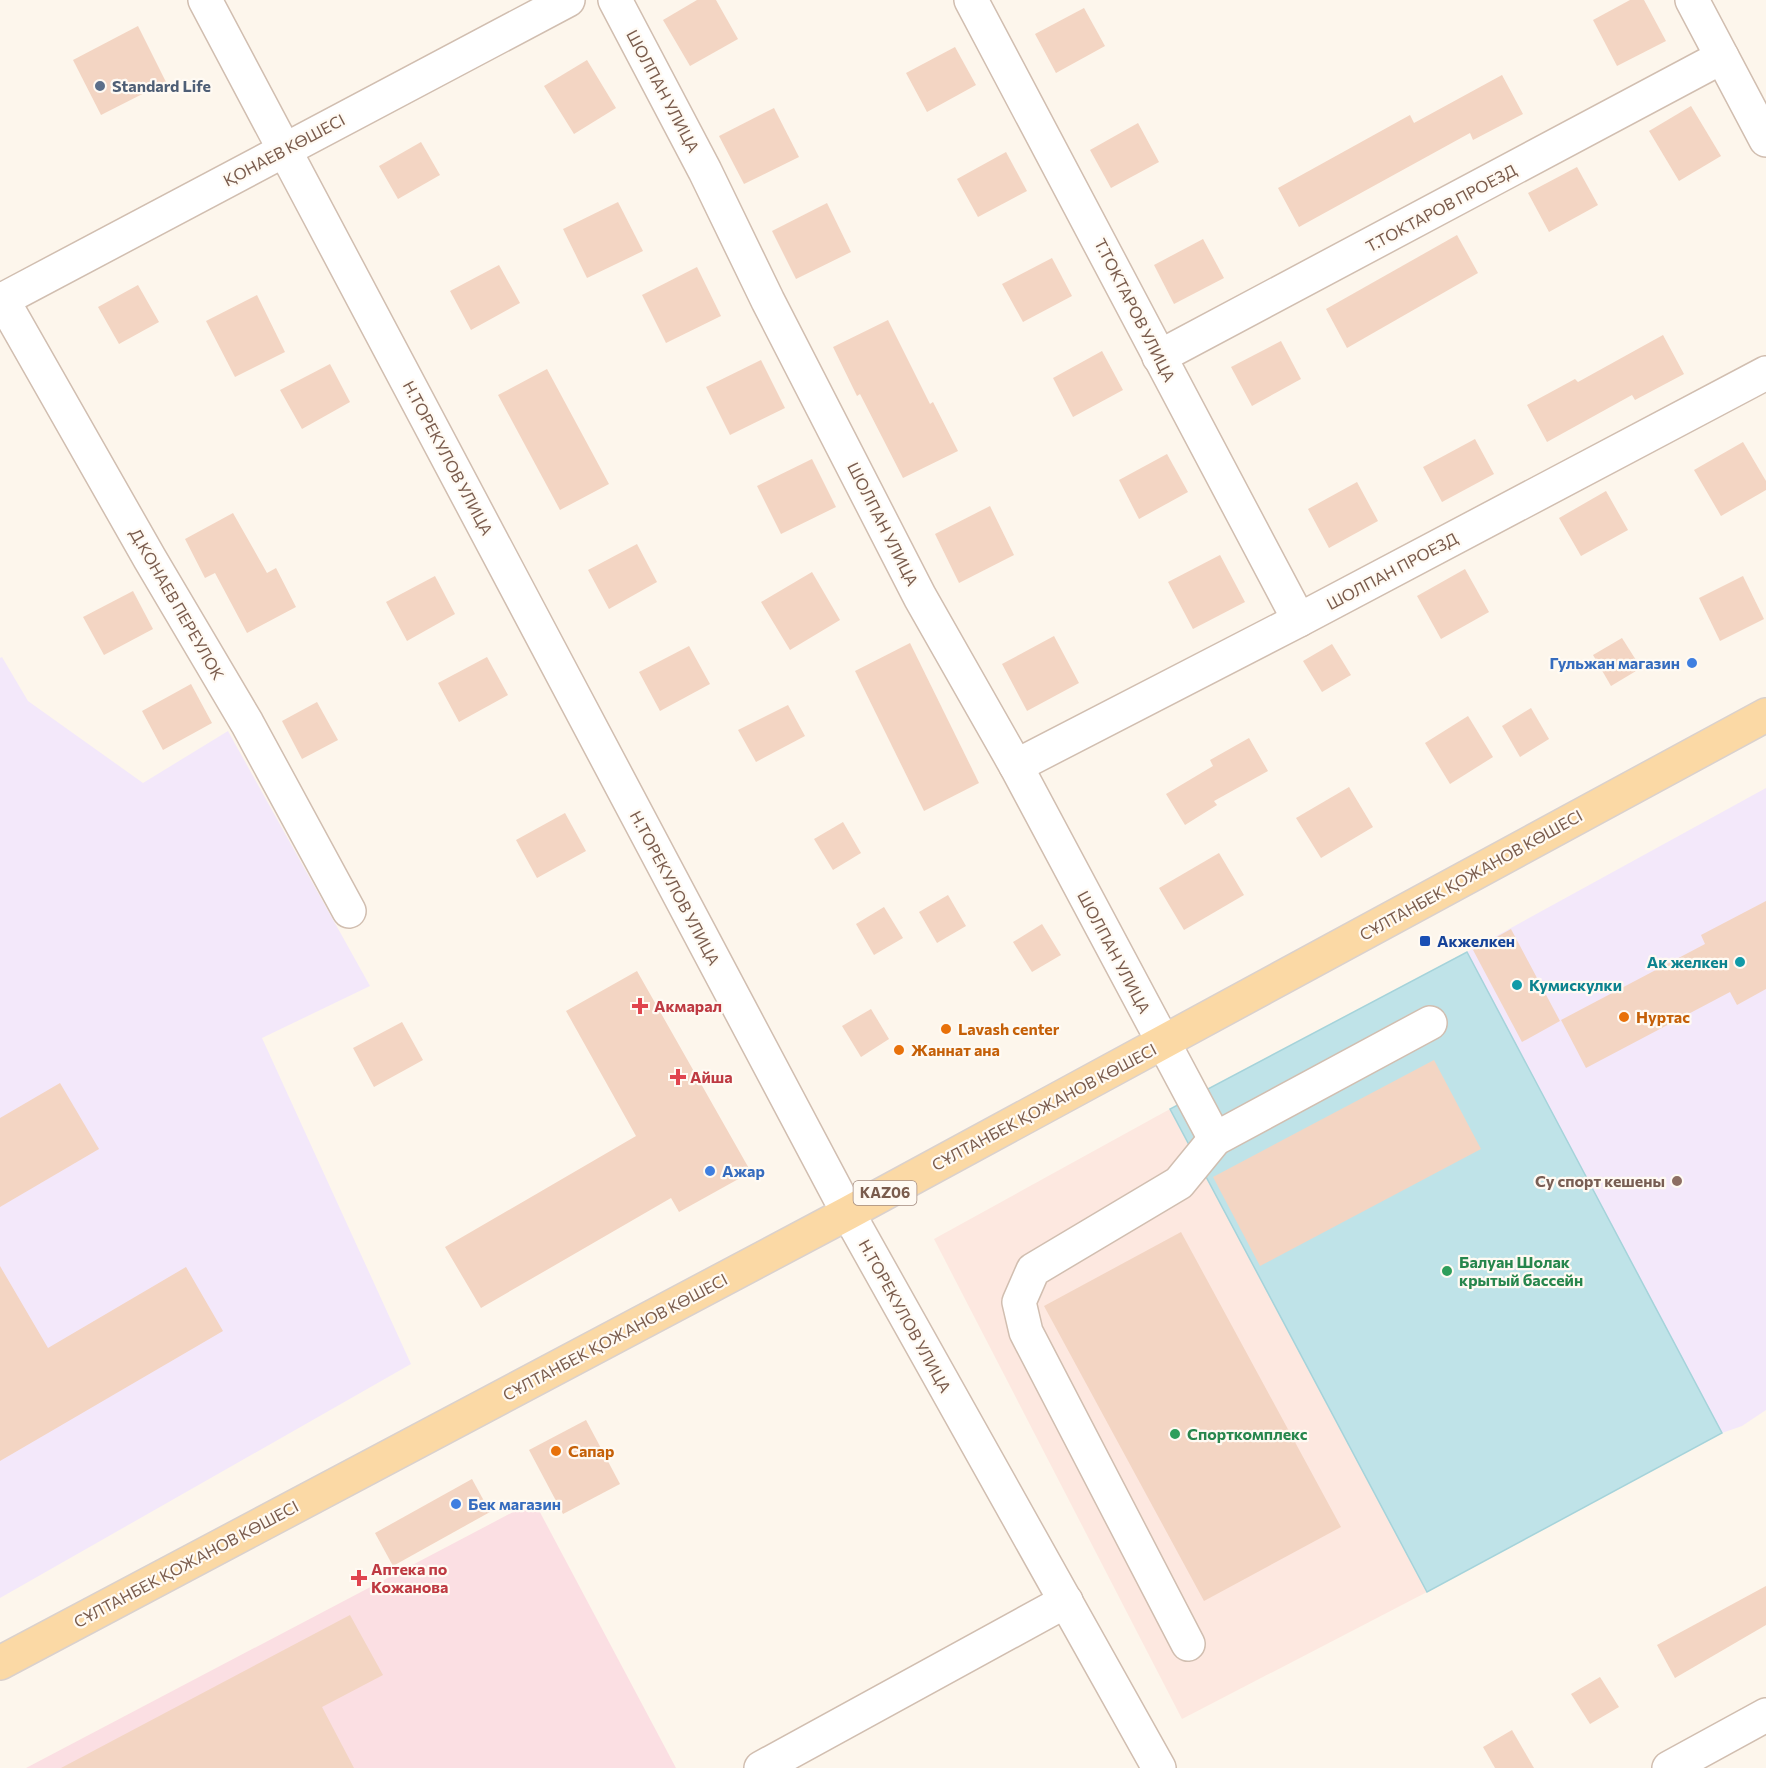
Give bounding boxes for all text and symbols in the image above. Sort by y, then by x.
street label: ШОЛПАН УЛИЦА [623,26,704,155]
place label: Standard Life [112,76,211,95]
marker: Standard Life [93,79,107,93]
street label: ҚОНАЕВ КӨШЕСІ [220,109,348,190]
street label: Т.ТОКТАРОВ ПРОЕЗД [1362,160,1520,255]
street label: Т.ТОКТАРОВ УЛИЦА [1091,235,1180,385]
street label: Н.ТОРЕКУЛОВ УЛИЦА [400,377,497,538]
street label: ШОЛПАН УЛИЦА [844,459,923,589]
street label: Д.КОНАЕВ ПЕРЕУЛОК [126,525,229,683]
street label: ШОЛПАН ПРОЕЗД [1323,528,1461,613]
place label: Гульжан магазин [1549,653,1680,672]
marker: Гульжан магазин [1685,656,1699,670]
street label: СҰЛТАНБЕК ҚОЖАНОВ КӨШЕСІ [1356,805,1585,944]
street label: Н.ТОРЕКУЛОВ УЛИЦА [627,807,724,968]
street label: ШОЛПАН УЛИЦА [1074,887,1155,1016]
place label: Акжелкен [1437,931,1515,950]
marker: Акжелкен [1418,934,1432,948]
place label: Ак желкен [1647,952,1728,971]
marker: Ак желкен [1733,955,1747,969]
place label: Кумискулки [1529,975,1622,994]
marker: Кумискулки [1510,978,1524,992]
place label: Акмарал [654,996,722,1015]
marker: Акмарал [631,997,649,1015]
place label: Нуртас [1636,1007,1690,1026]
marker: Нуртас [1617,1010,1631,1024]
place label: Lavash center [958,1019,1060,1038]
marker: Lavash center [939,1022,953,1036]
street label: СҰЛТАНБЕК ҚОЖАНОВ КӨШЕСІ [928,1039,1159,1174]
place label: Жаннат ана [911,1040,1000,1059]
marker: Жаннат ана [892,1043,906,1057]
place label: Айша [690,1067,733,1086]
marker: Айша [671,1070,685,1084]
place label: Ажар [722,1161,765,1180]
marker: Ажар [703,1164,717,1178]
place label: Су спорт кешены [1535,1171,1665,1190]
marker: Су спорт кешены [1670,1174,1684,1188]
road number: KАZ06 [854,1181,916,1205]
street label: Н.ТОРЕКУЛОВ УЛИЦА [855,1236,955,1396]
place label: Балуан Шолак крытый бассейн [1459,1252,1583,1289]
marker: Балуан Шолак крытый бассейн [1440,1264,1454,1278]
street label: СҰЛТАНБЕК ҚОЖАНОВ КӨШЕСІ [499,1269,730,1404]
place label: Спорткомплекс [1187,1424,1308,1443]
marker: Спорткомплекс [1168,1427,1182,1441]
place label: Сапар [568,1441,614,1460]
marker: Сапар [549,1444,563,1458]
place label: Бек магазин [468,1494,561,1513]
street label: СҰЛТАНБЕК ҚОЖАНОВ КӨШЕСІ [70,1496,301,1631]
marker: Бек магазин [449,1497,463,1511]
place label: Аптека по Кожанова [371,1559,448,1596]
marker: Аптека по Кожанова [352,1571,366,1585]

